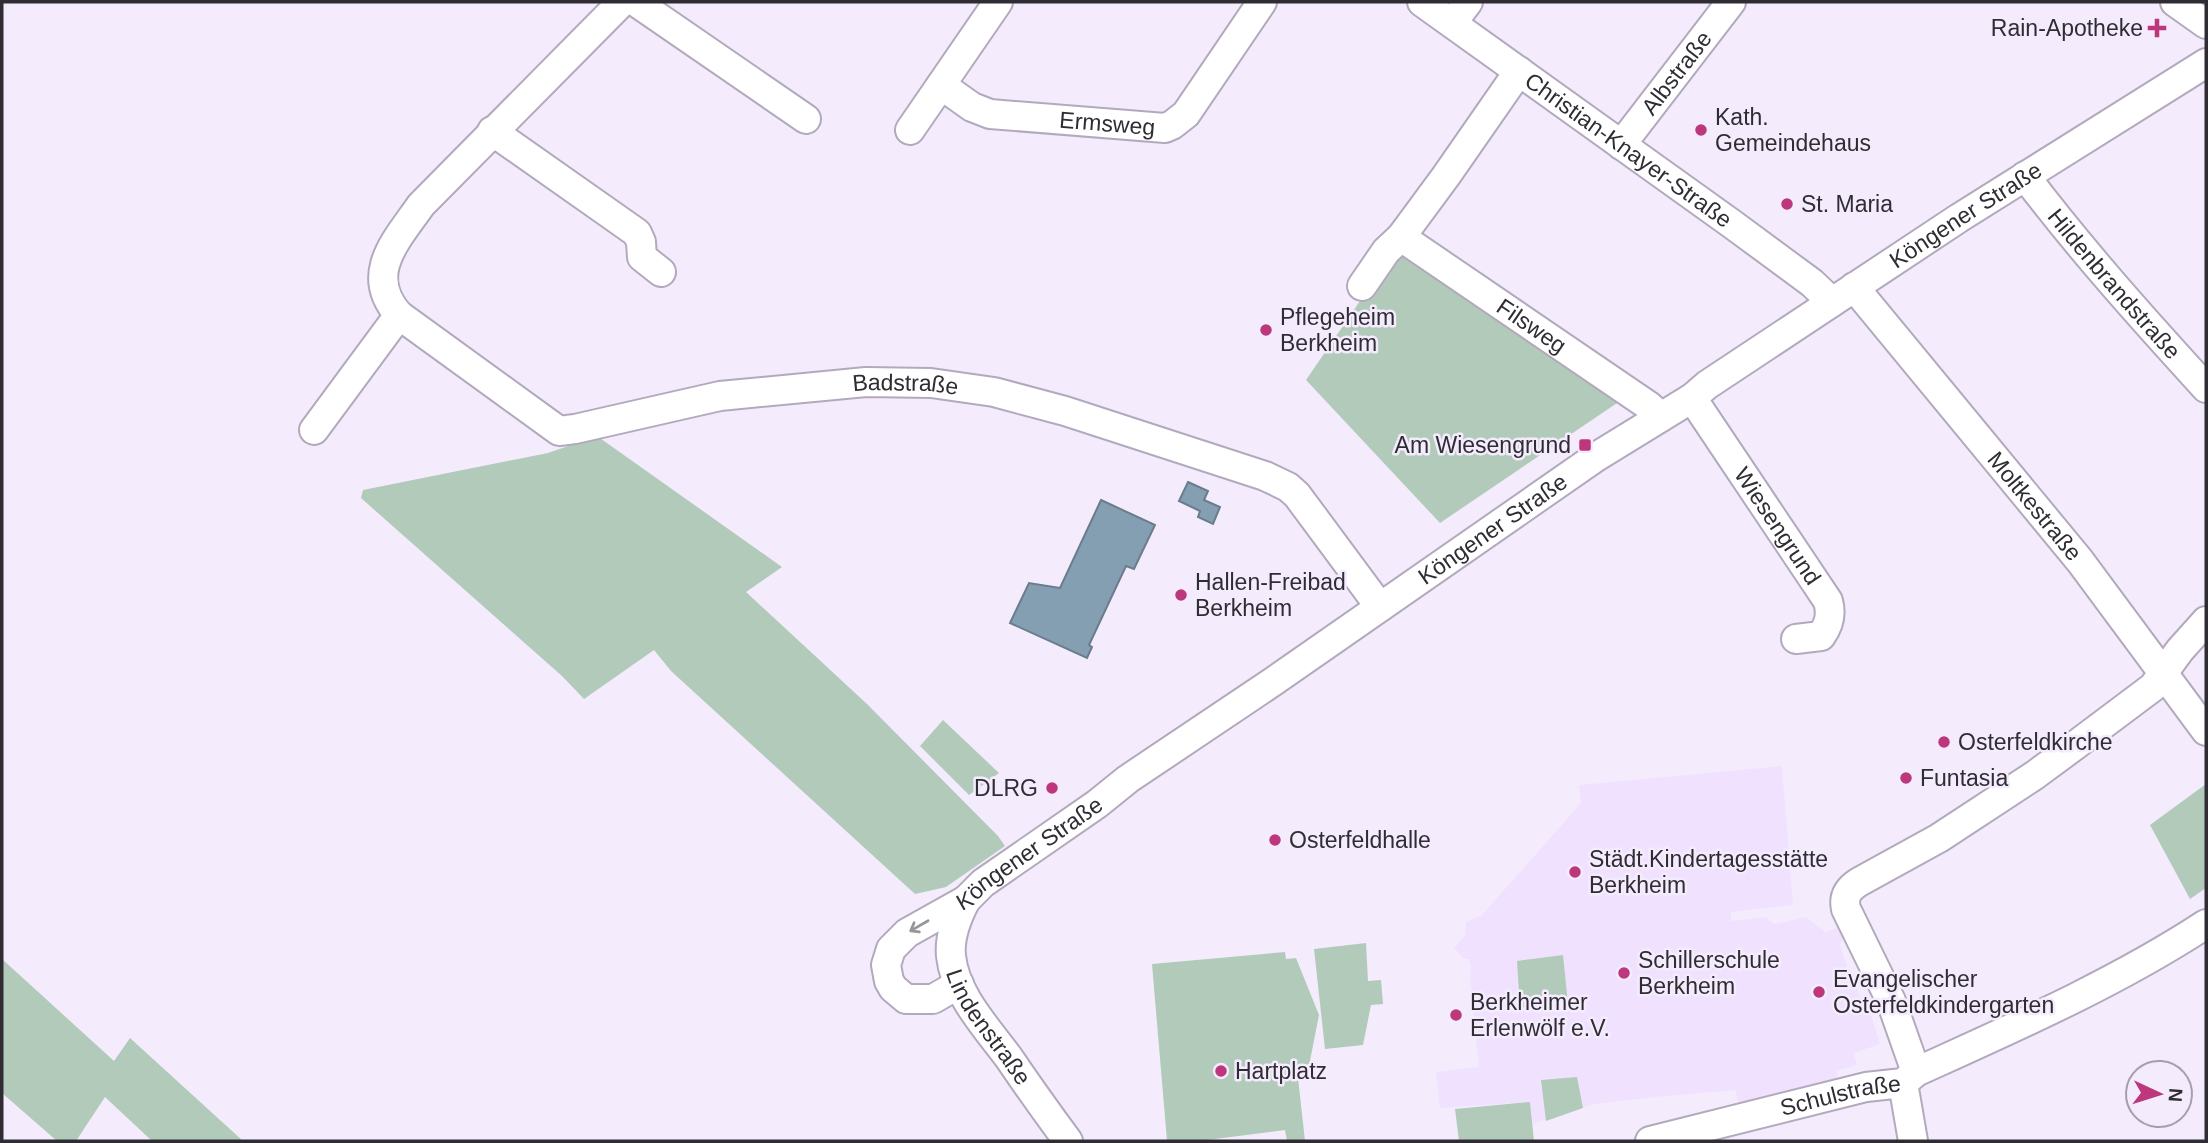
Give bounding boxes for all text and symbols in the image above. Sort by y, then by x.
place label: Rain-Apotheke [1991,15,2143,41]
marker: Rain-Apotheke [2149,20,2165,36]
street label: Albstraße [1636,26,1717,120]
street label: Christian-Knayer-Straße [1520,67,1737,233]
place label: Kath. Gemeindehaus [1715,104,1871,156]
street label: Ermsweg [1058,107,1156,140]
marker: Kath. Gemeindehaus [1693,122,1709,138]
street label: Köngener Straße [1885,157,2046,273]
place label: St. Maria [1801,191,1893,217]
marker: St. Maria [1779,196,1795,212]
street label: Hildenbrandstraße [2043,204,2186,364]
street label: Filsweg [1492,293,1571,359]
place label: Pflegeheim Berkheim [1280,304,1395,356]
marker: Pflegeheim Berkheim [1258,322,1274,338]
street label: Badstraße [851,369,960,400]
place label: Am Wiesengrund [1395,432,1571,458]
marker: Am Wiesengrund [1577,437,1593,453]
street label: Moltkestraße [1982,447,2087,566]
street label: Wiesengrund [1729,462,1826,590]
street label: Köngener Straße [1413,468,1572,590]
place label: Hallen-Freibad Berkheim [1195,569,1346,621]
marker: Hallen-Freibad Berkheim [1173,587,1189,603]
place label: Osterfeldkirche [1958,729,2113,755]
marker: Osterfeldkirche [1936,734,1952,750]
place label: Funtasia [1920,765,2008,791]
marker: Funtasia [1898,770,1914,786]
place label: DLRG [974,775,1038,801]
marker: DLRG [1044,780,1060,796]
street label: Köngener Straße [952,791,1107,916]
place label: Osterfeldhalle [1289,827,1431,853]
marker: Osterfeldhalle [1267,832,1283,848]
place label: Städt.Kindertagesstätte Berkheim [1589,846,1828,898]
marker: Städt.Kindertagesstätte Berkheim [1567,864,1583,880]
one-way arrow [910,919,930,933]
place label: Schillerschule Berkheim [1638,947,1780,999]
marker: Schillerschule Berkheim [1616,965,1632,981]
street label: Lindenstraße [941,966,1036,1090]
place label: Evangelischer Osterfeldkindergarten [1833,966,2054,1018]
marker: Evangelischer Osterfeldkindergarten [1811,984,1827,1000]
place label: Berkheimer Erlenwölf e.V. [1470,989,1610,1041]
marker: Berkheimer Erlenwölf e.V. [1448,1007,1464,1023]
place label: Hartplatz [1235,1058,1327,1084]
north arrow [2124,1059,2194,1129]
marker: Hartplatz [1213,1063,1229,1079]
street label: Schulstraße [1777,1070,1902,1121]
text: N [2165,1088,2186,1103]

